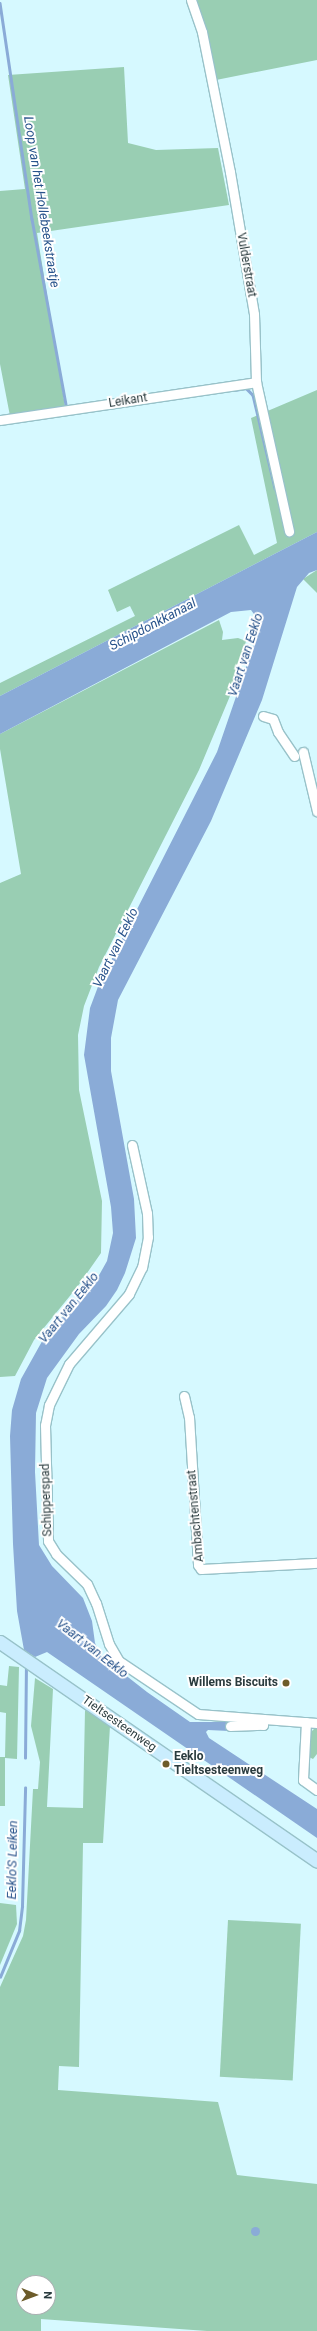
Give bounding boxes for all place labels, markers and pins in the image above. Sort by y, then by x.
place label: Willems Biscuits [189,1676,278,1690]
marker: Willems Biscuits [281,1678,291,1688]
place label: Eeklo Tieltsesteenweg [174,1750,263,1778]
marker: Eeklo Tieltsesteenweg [161,1759,171,1769]

